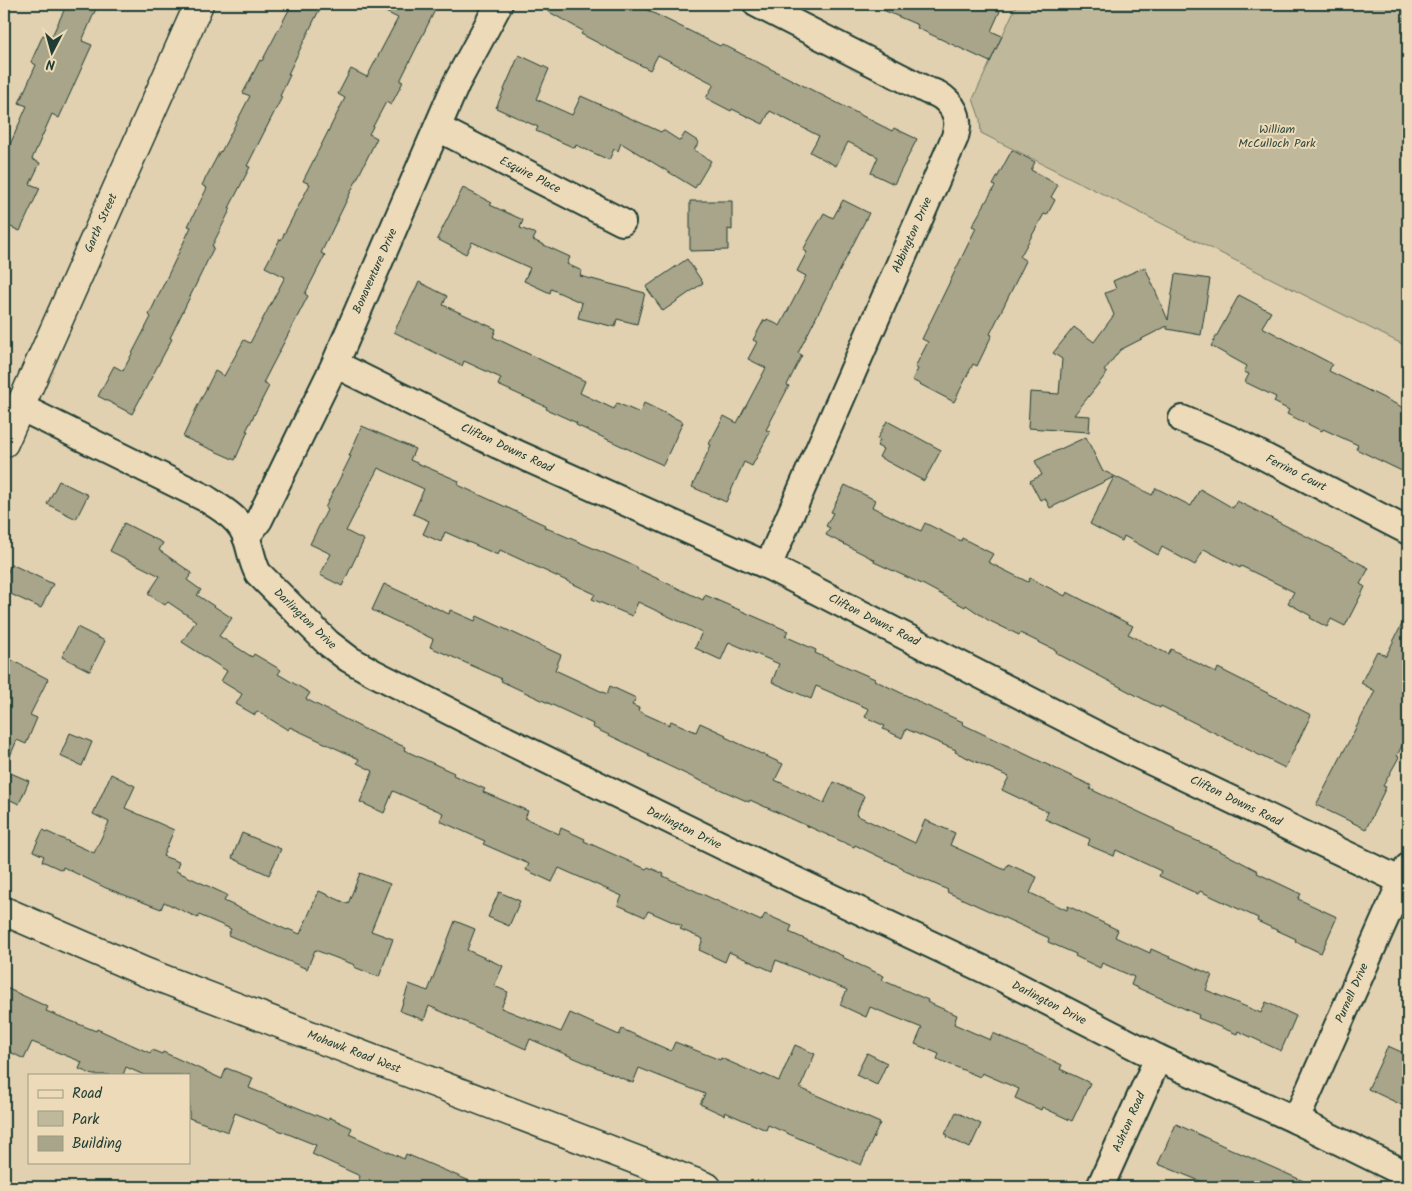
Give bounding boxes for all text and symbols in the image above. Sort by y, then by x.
north arrow [28,28,78,78]
text: N [45,53,56,75]
park label: William McCulloch Park [1238,120,1316,153]
street label: Esquire Place [496,151,564,199]
street label: Garth Street [79,190,123,256]
street label: Abbington Drive [887,194,937,276]
street label: Bonaventure Drive [348,225,403,317]
street label: Clifton Downs Road [457,418,557,478]
street label: Ferrino Court [1262,450,1330,497]
street label: Darlington Drive [269,584,341,655]
street label: Clifton Downs Road [825,589,924,652]
street label: Clifton Downs Road [1187,770,1286,832]
street label: Darlington Drive [643,802,725,855]
street label: Purnell Drive [1330,959,1374,1026]
street label: Darlington Drive [1008,976,1090,1030]
street label: Mohawk Road West [304,1025,404,1079]
legend [28,1074,190,1164]
text: Road [72,1082,103,1106]
street label: Ashton Road [1107,1088,1151,1155]
text: Park [72,1108,100,1132]
text: Building [72,1132,122,1156]

